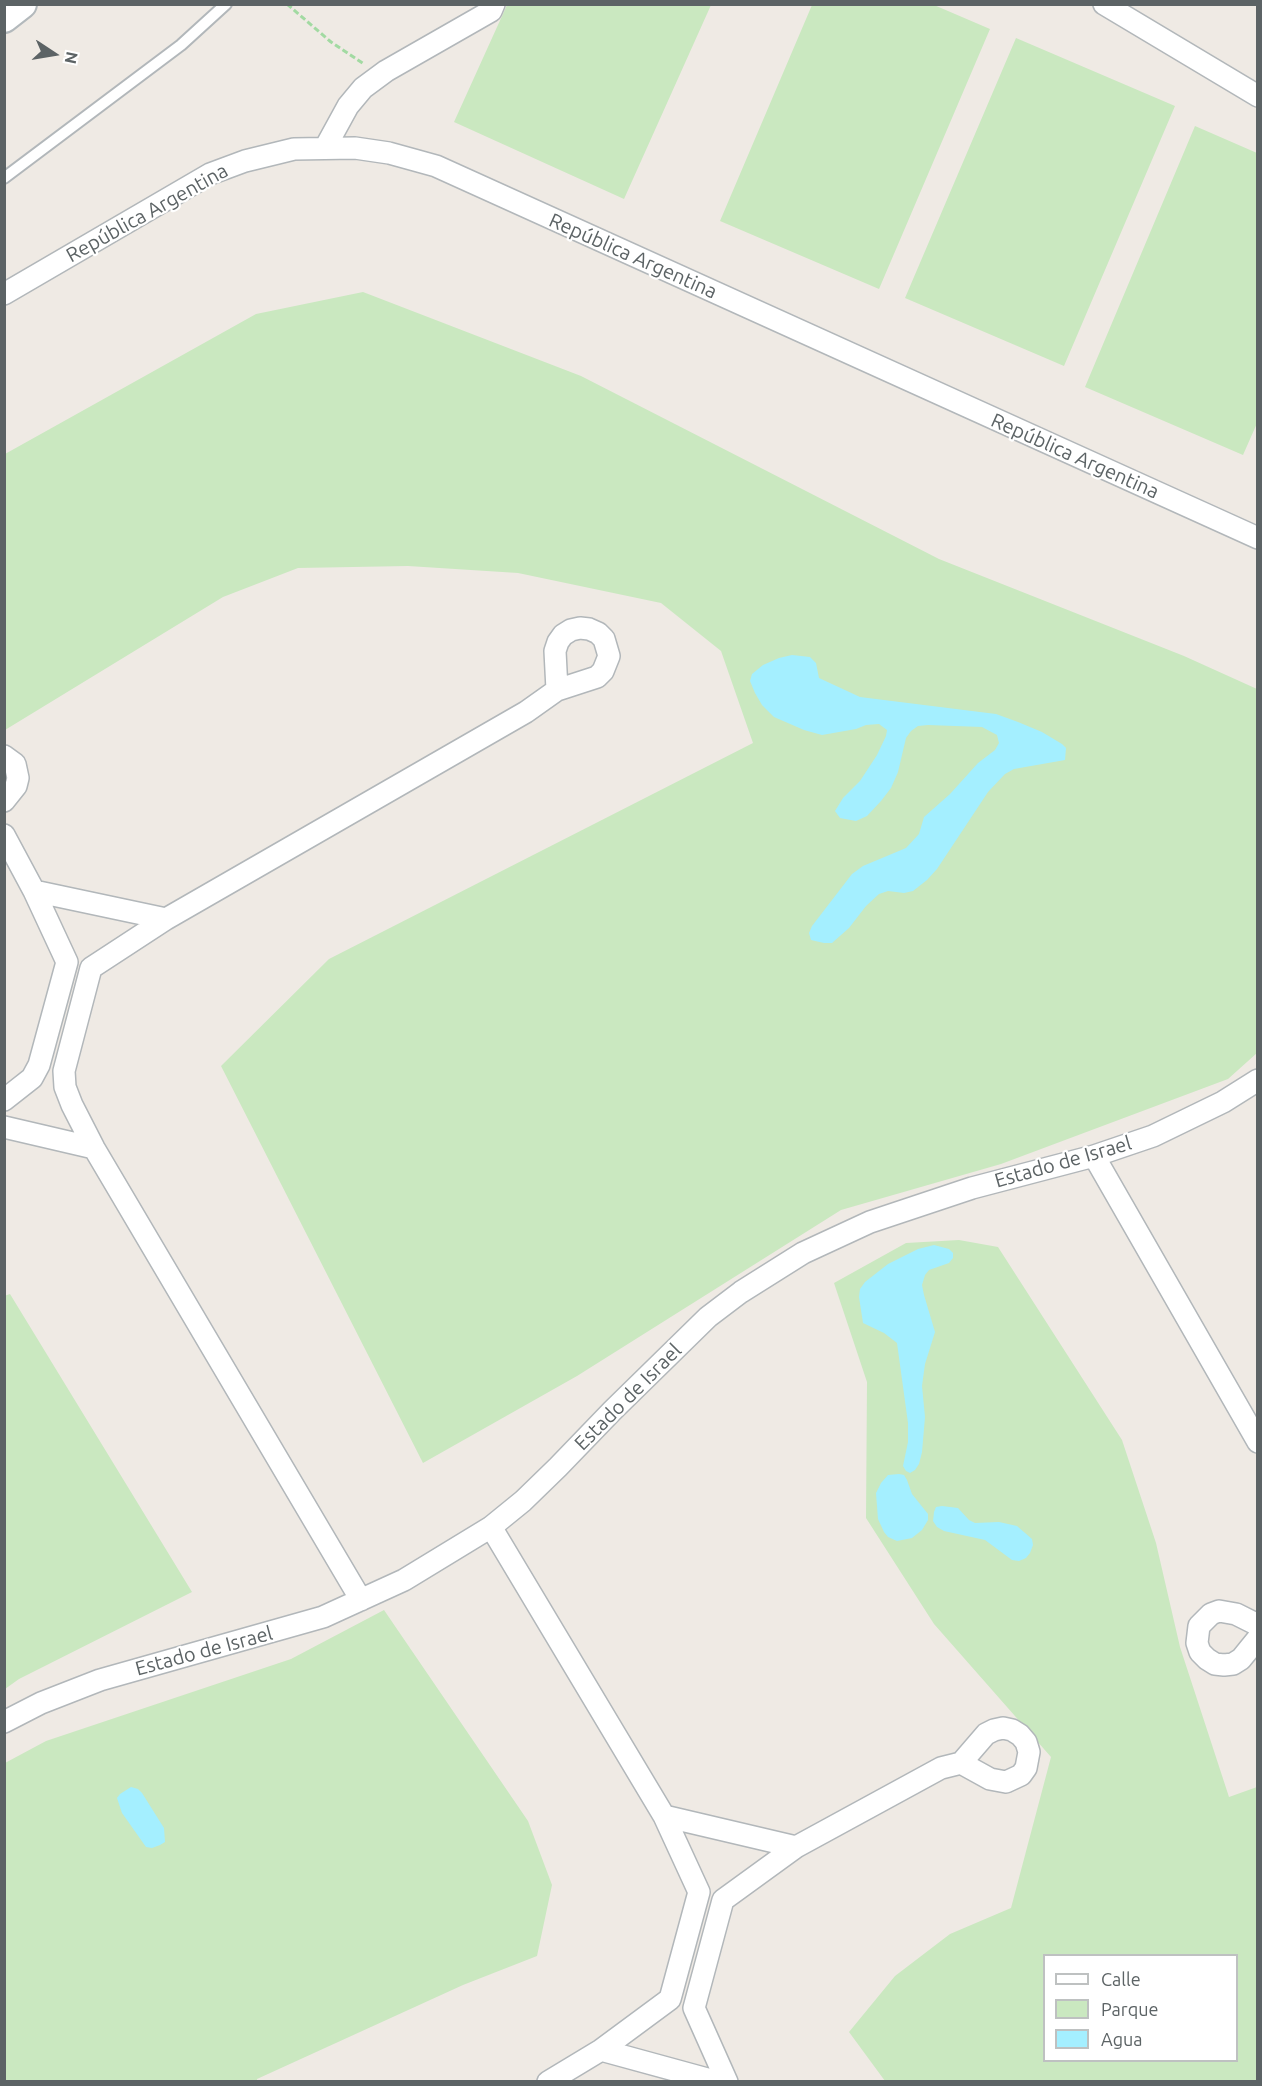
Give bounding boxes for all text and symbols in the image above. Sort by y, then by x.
north arrow [24,24,84,84]
text: N [62,50,82,65]
street label: República Argentina [62,159,232,267]
street label: República Argentina [545,208,721,304]
street label: República Argentina [987,408,1163,504]
street label: Estado de Israel [992,1131,1134,1193]
street label: Estado de Israel [570,1339,686,1455]
street label: Estado de Israel [133,1621,275,1681]
legend [1043,1954,1238,2062]
text: Calle [1101,1969,1141,1989]
text: Parque [1101,1999,1158,2019]
text: Agua [1101,2029,1143,2049]

